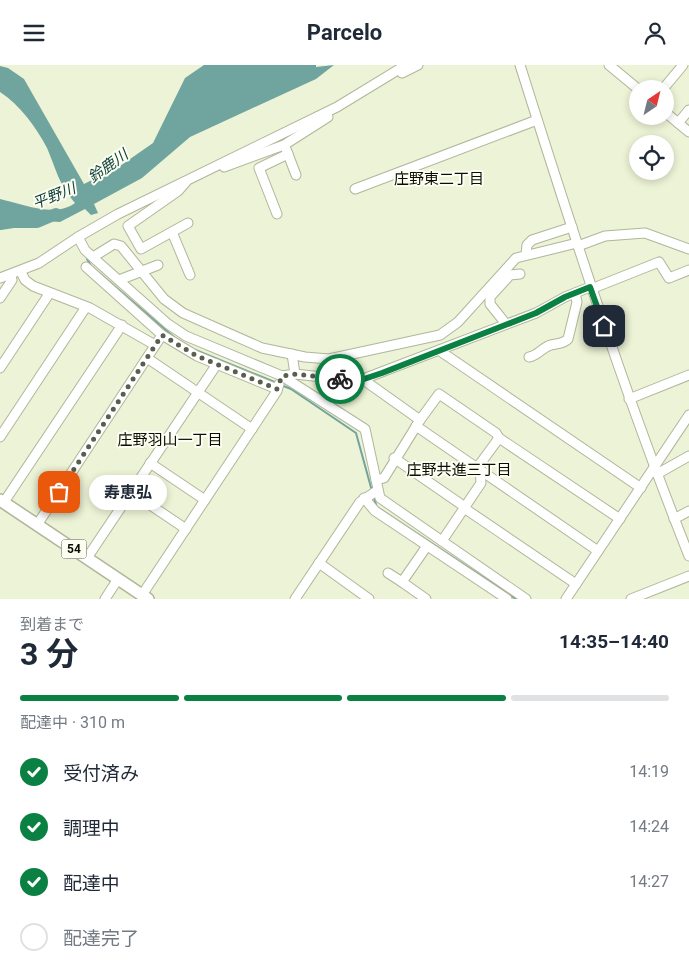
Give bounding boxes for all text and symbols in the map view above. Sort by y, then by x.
icon: menu [20,19,48,47]
icon: person [641,19,669,47]
text: Parcelo [307,20,382,45]
north arrow [629,80,674,125]
map controls [629,80,674,180]
button: locate [629,135,674,180]
water label: 鈴鹿川 [85,144,133,187]
district label: 庄野東二丁目 [394,170,484,188]
water label: 平野川 [30,178,80,213]
pin [583,305,625,347]
icon: home [590,312,618,340]
courier [315,354,365,404]
icon: bike [326,365,354,393]
district label: 庄野羽山一丁目 [117,431,223,449]
district label: 庄野共進三丁目 [406,461,512,479]
pin [38,471,80,513]
callout: 寿恵弘 [89,475,166,509]
icon: bag [45,478,73,506]
text: 寿恵弘 [104,483,152,502]
road number: 54 [62,539,86,559]
text: 到着まで [20,615,84,634]
text: 14:35–14:40 [559,630,669,653]
text: 3 分 [20,635,78,673]
text: 配達中 · 310 m [20,713,125,732]
icon: check [20,758,48,786]
text: 受付済み [63,762,139,785]
text: 14:19 [629,762,669,781]
icon: check [20,813,48,841]
text: 調理中 [63,817,120,840]
text: 14:24 [629,817,669,836]
icon: check [20,868,48,896]
text: 配達中 [63,872,120,895]
text: 14:27 [629,872,669,891]
text: 配達完了 [63,927,139,950]

